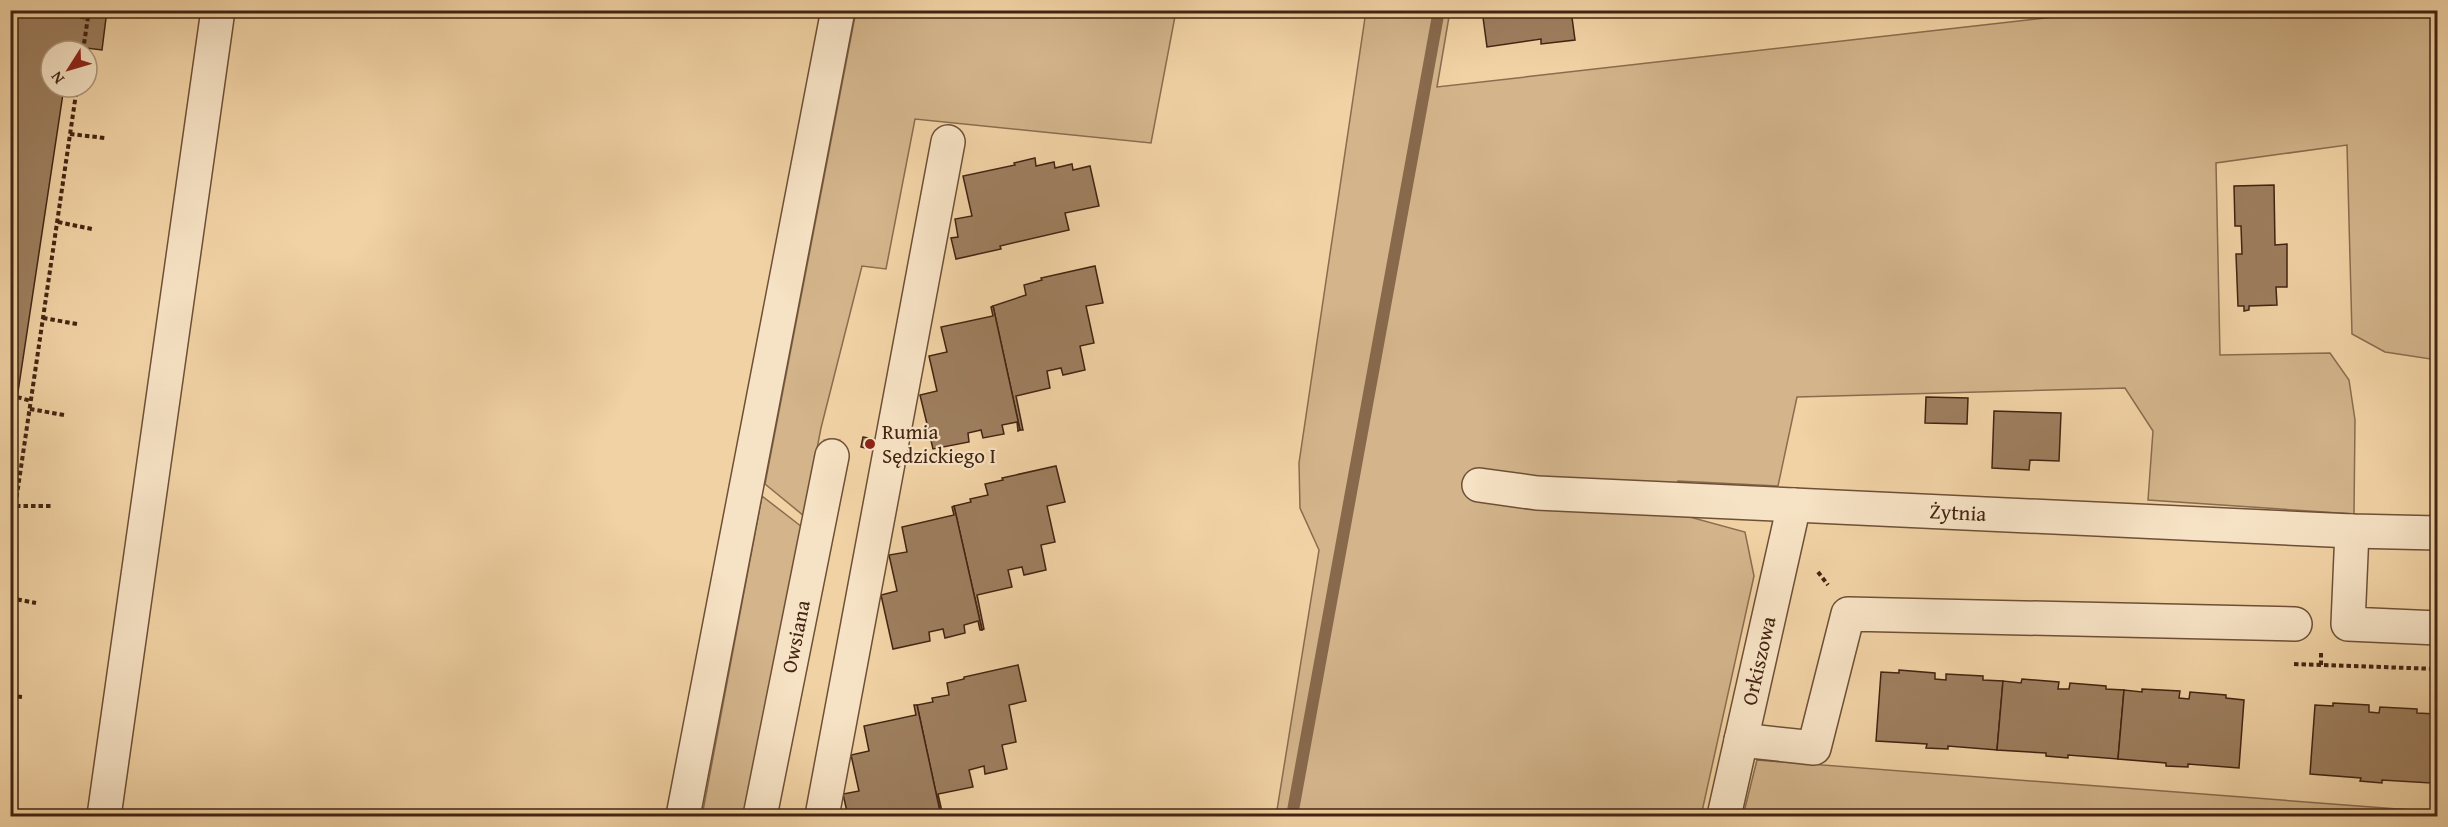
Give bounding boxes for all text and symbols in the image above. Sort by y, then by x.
north arrow [39,39,99,99]
text: N [44,66,70,90]
place label: Rumia Sędzickiego I [882,416,996,471]
marker: Rumia Sędzickiego I [863,437,877,451]
street label: Żytnia [1929,495,1987,529]
street label: Owsiana [773,597,818,676]
street label: Orkiszowa [1733,613,1783,708]

